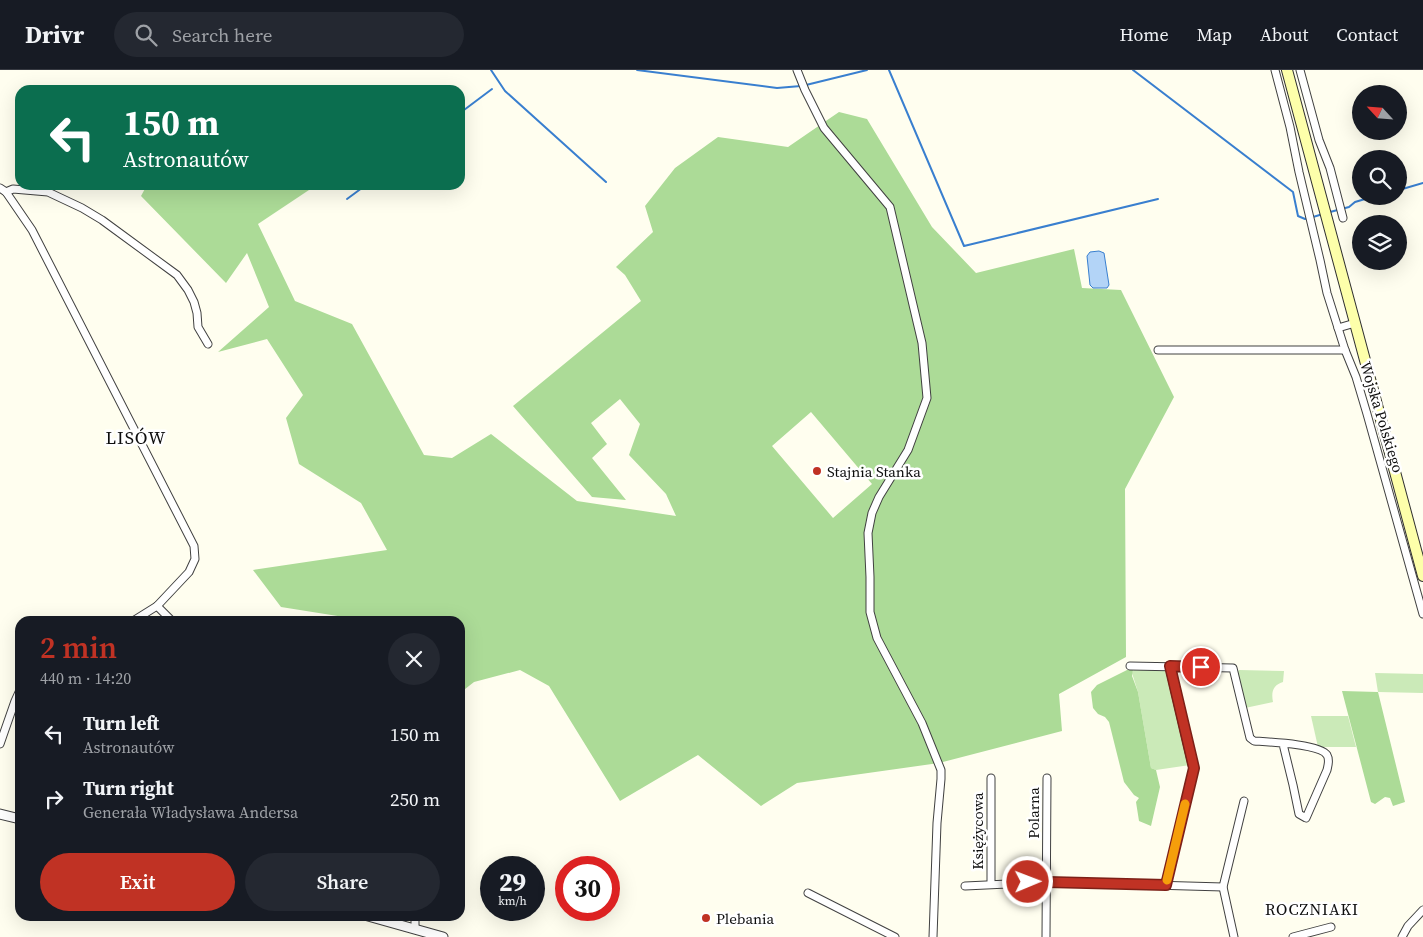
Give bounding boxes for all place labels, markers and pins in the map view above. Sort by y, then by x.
place label: Stajnia Stanka [827,461,921,482]
marker: Stajnia Stanka [811,465,823,477]
pin [1180,646,1222,688]
place label: Plebania [716,908,775,929]
marker: Plebania [700,912,712,924]

